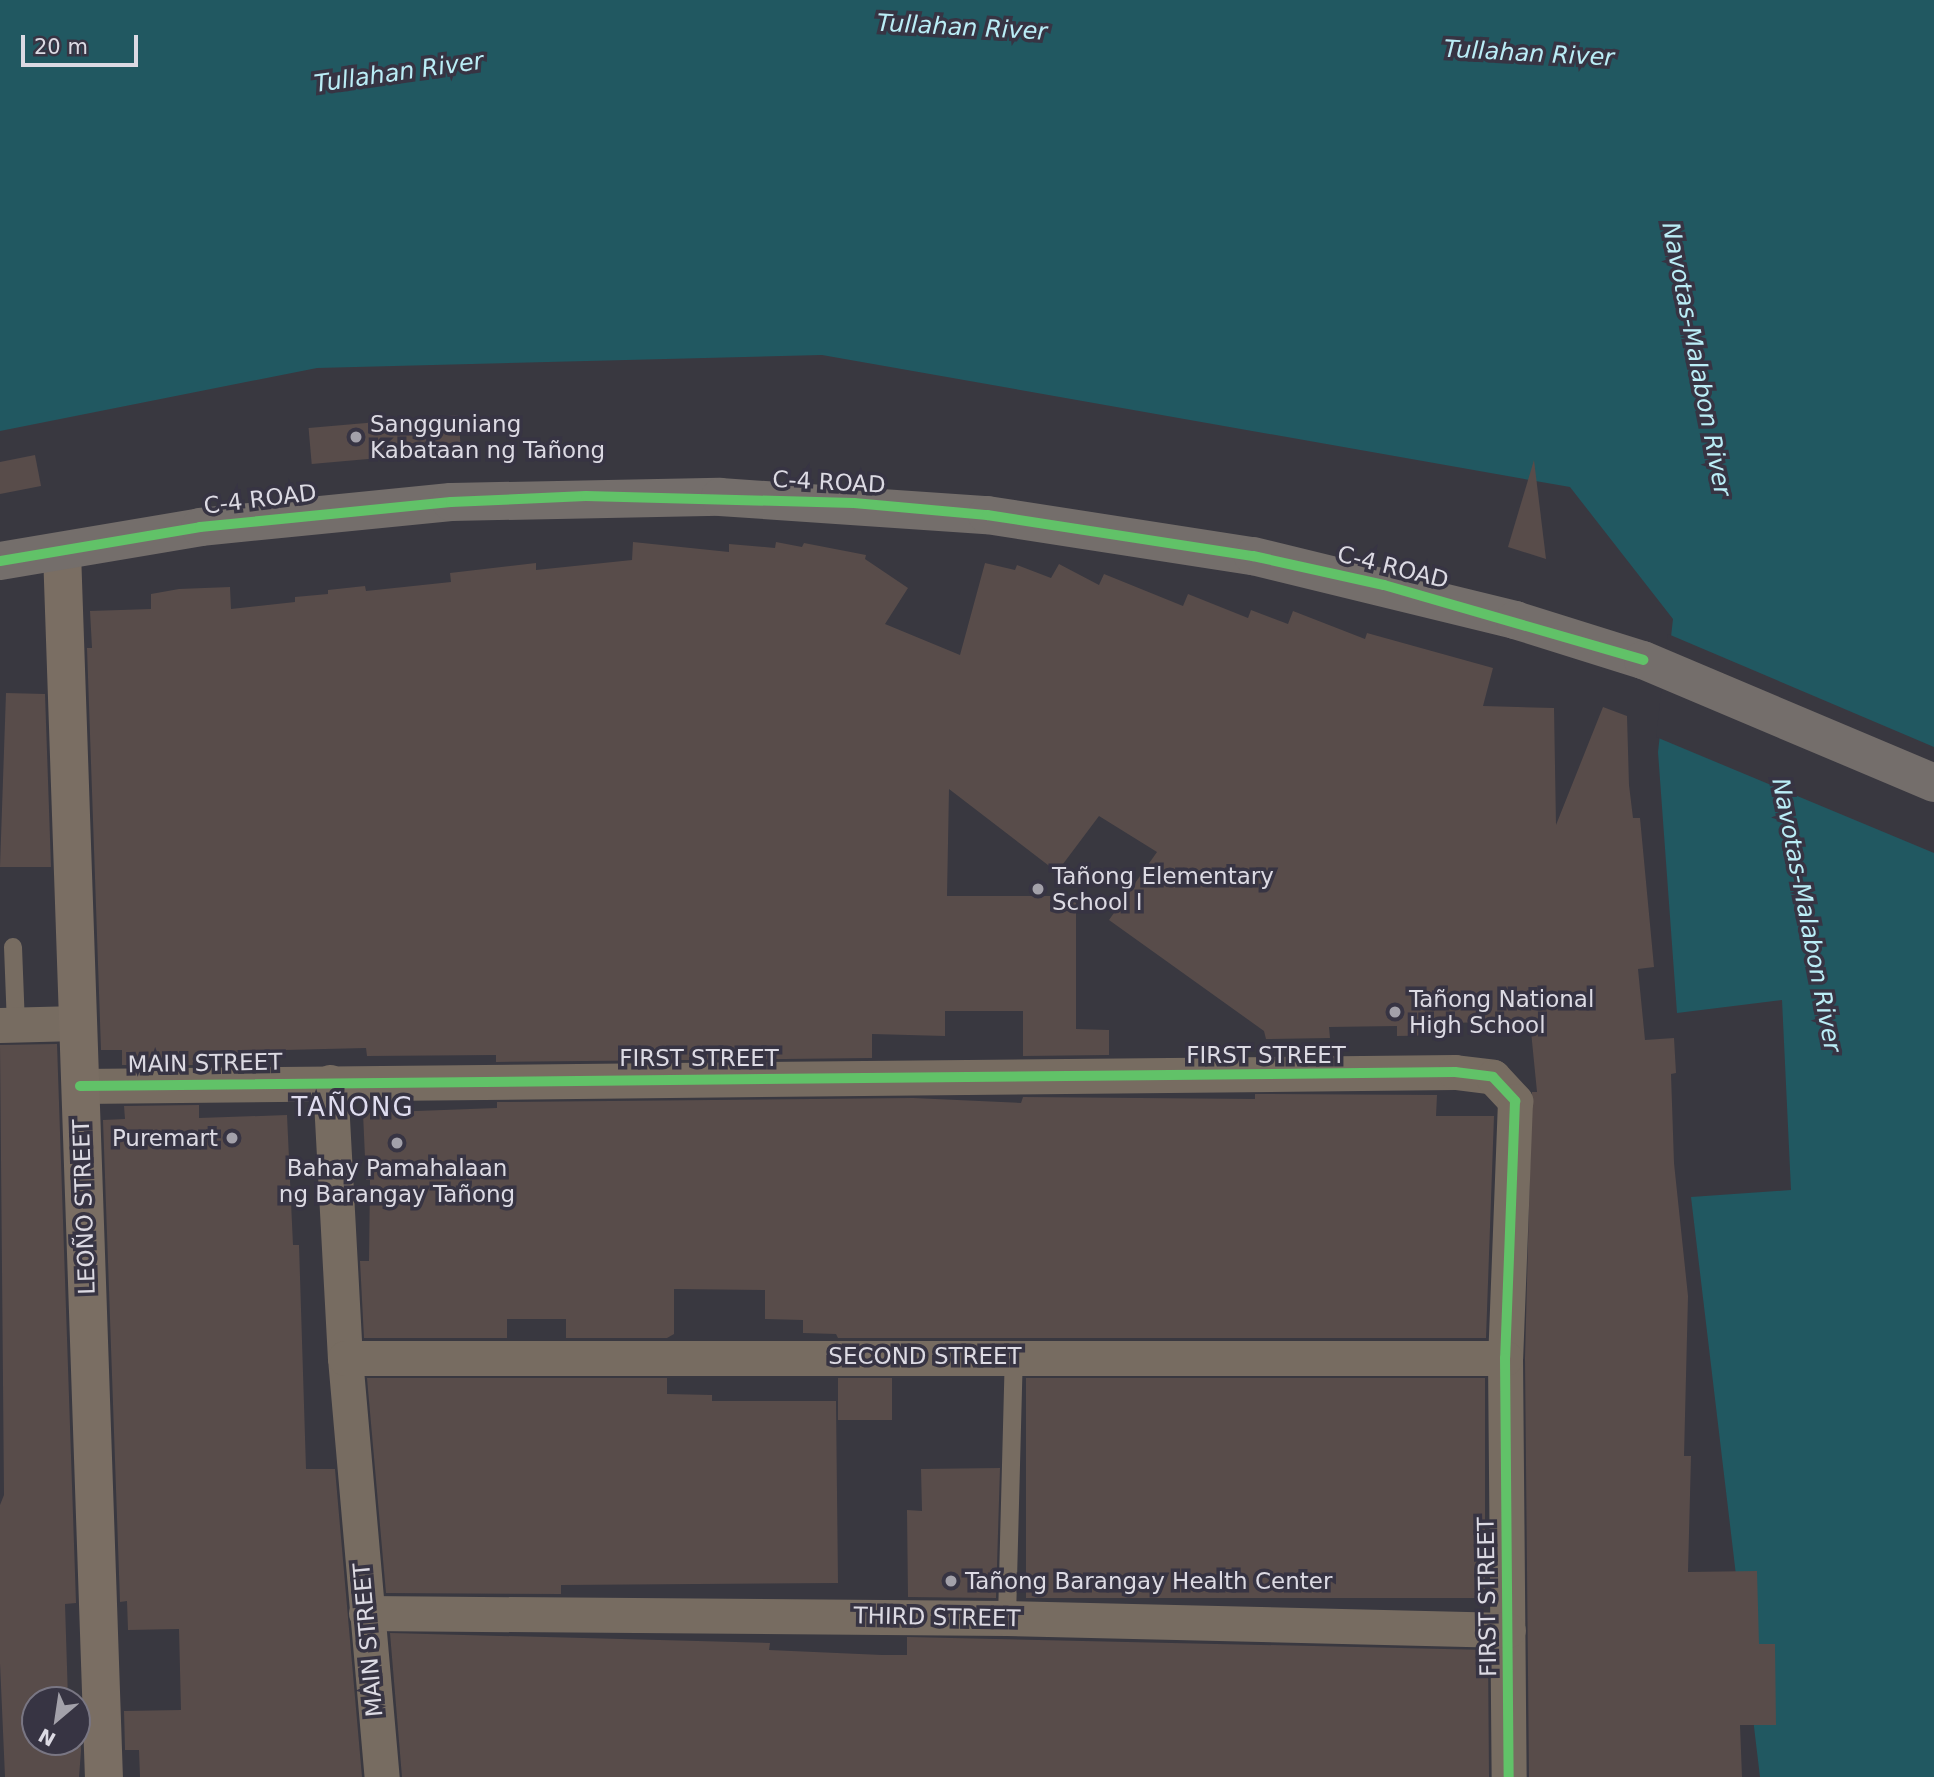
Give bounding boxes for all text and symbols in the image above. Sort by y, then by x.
water label: Tullahan River [876,9,1048,47]
scale bar [24,21,142,65]
text: 20 m [34,35,88,59]
water label: Tullahan River [1443,35,1615,73]
water label: Tullahan River [313,47,485,99]
water label: Navotas-Malabon River [1655,220,1737,498]
place label: Sangguniang Kabataan ng Tañong [370,410,605,464]
marker: Sangguniang Kabataan ng Tañong [348,429,364,445]
street label: C-4 ROAD [772,465,886,499]
street label: C-4 ROAD [202,478,318,520]
street label: C-4 ROAD [1335,540,1451,594]
water label: Navotas-Malabon River [1765,776,1847,1054]
place label: Tañong Elementary School Ⅰ [1052,862,1274,916]
marker: Tañong Elementary School Ⅰ [1030,881,1046,897]
place label: Tañong National High School [1409,985,1594,1039]
marker: Tañong National High School [1387,1004,1403,1020]
street label: FIRST STREET [1186,1041,1346,1069]
street label: FIRST STREET [619,1044,779,1072]
street label: MAIN STREET [127,1048,283,1078]
district label: TAÑONG [292,1092,414,1124]
street label: LEOÑO STREET [67,1119,101,1295]
place label: Puremart [112,1124,218,1152]
marker: Puremart [224,1130,240,1146]
marker: Bahay Pamahalaan ng Barangay Tañong [389,1135,405,1151]
place label: Bahay Pamahalaan ng Barangay Tañong [279,1154,515,1208]
street label: SECOND STREET [828,1342,1022,1370]
street label: FIRST STREET [1472,1517,1502,1677]
street label: MAIN STREET [348,1562,388,1718]
place label: Tañong Barangay Health Center [965,1567,1332,1595]
marker: Tañong Barangay Health Center [943,1573,959,1589]
street label: THIRD STREET [853,1602,1021,1632]
north arrow [21,1686,91,1756]
text: N [34,1724,59,1751]

